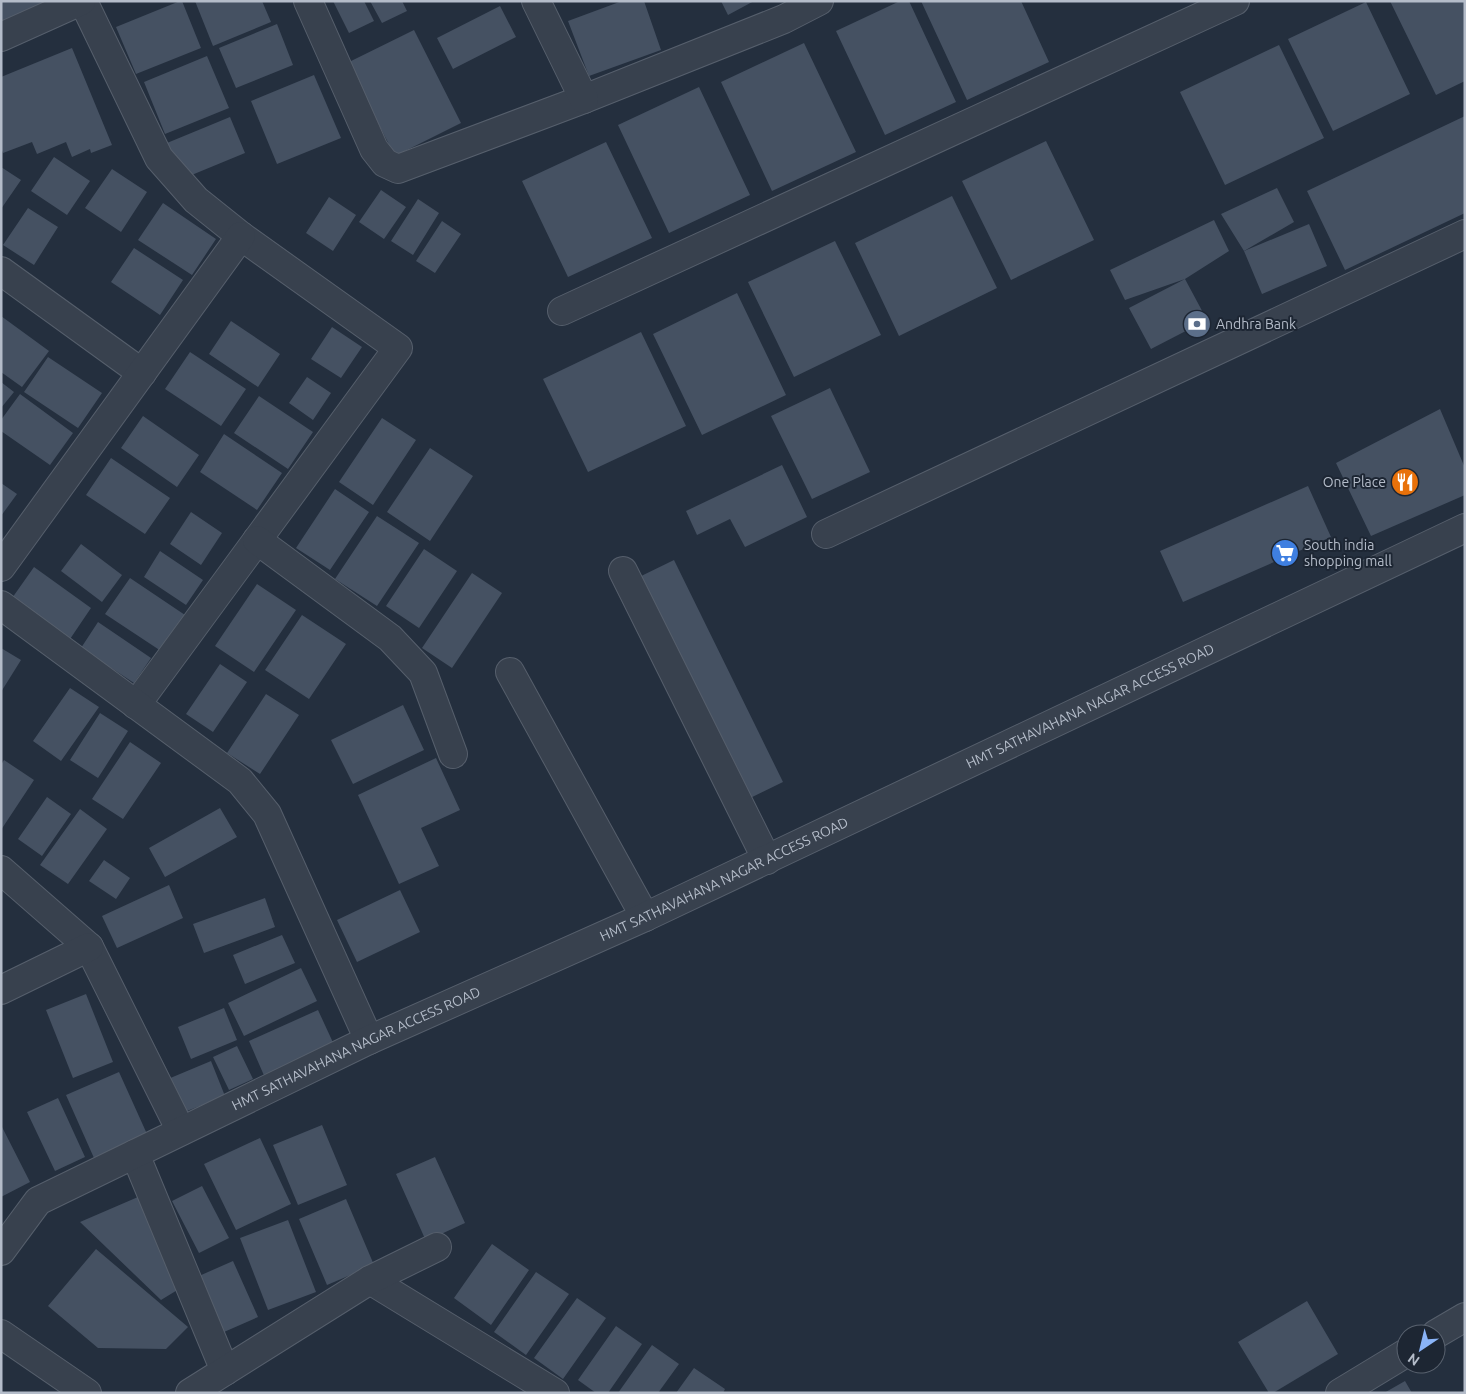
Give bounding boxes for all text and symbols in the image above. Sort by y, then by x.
bank icon: Andhra Bank [1182,309,1212,339]
place label: Andhra Bank [1216,316,1296,332]
restaurant icon: One Place [1390,467,1420,497]
place label: One Place [1323,474,1386,490]
place label: South india shopping mall [1304,537,1392,569]
supermarket icon: South india shopping mall [1270,538,1300,568]
street label: HMT SATHAVAHANA NAGAR ACCESS ROAD [963,640,1217,772]
street label: HMT SATHAVAHANA NAGAR ACCESS ROAD [597,814,851,944]
street label: HMT SATHAVAHANA NAGAR ACCESS ROAD [229,983,483,1114]
north arrow [1396,1324,1446,1374]
text: N [1405,1350,1422,1369]

